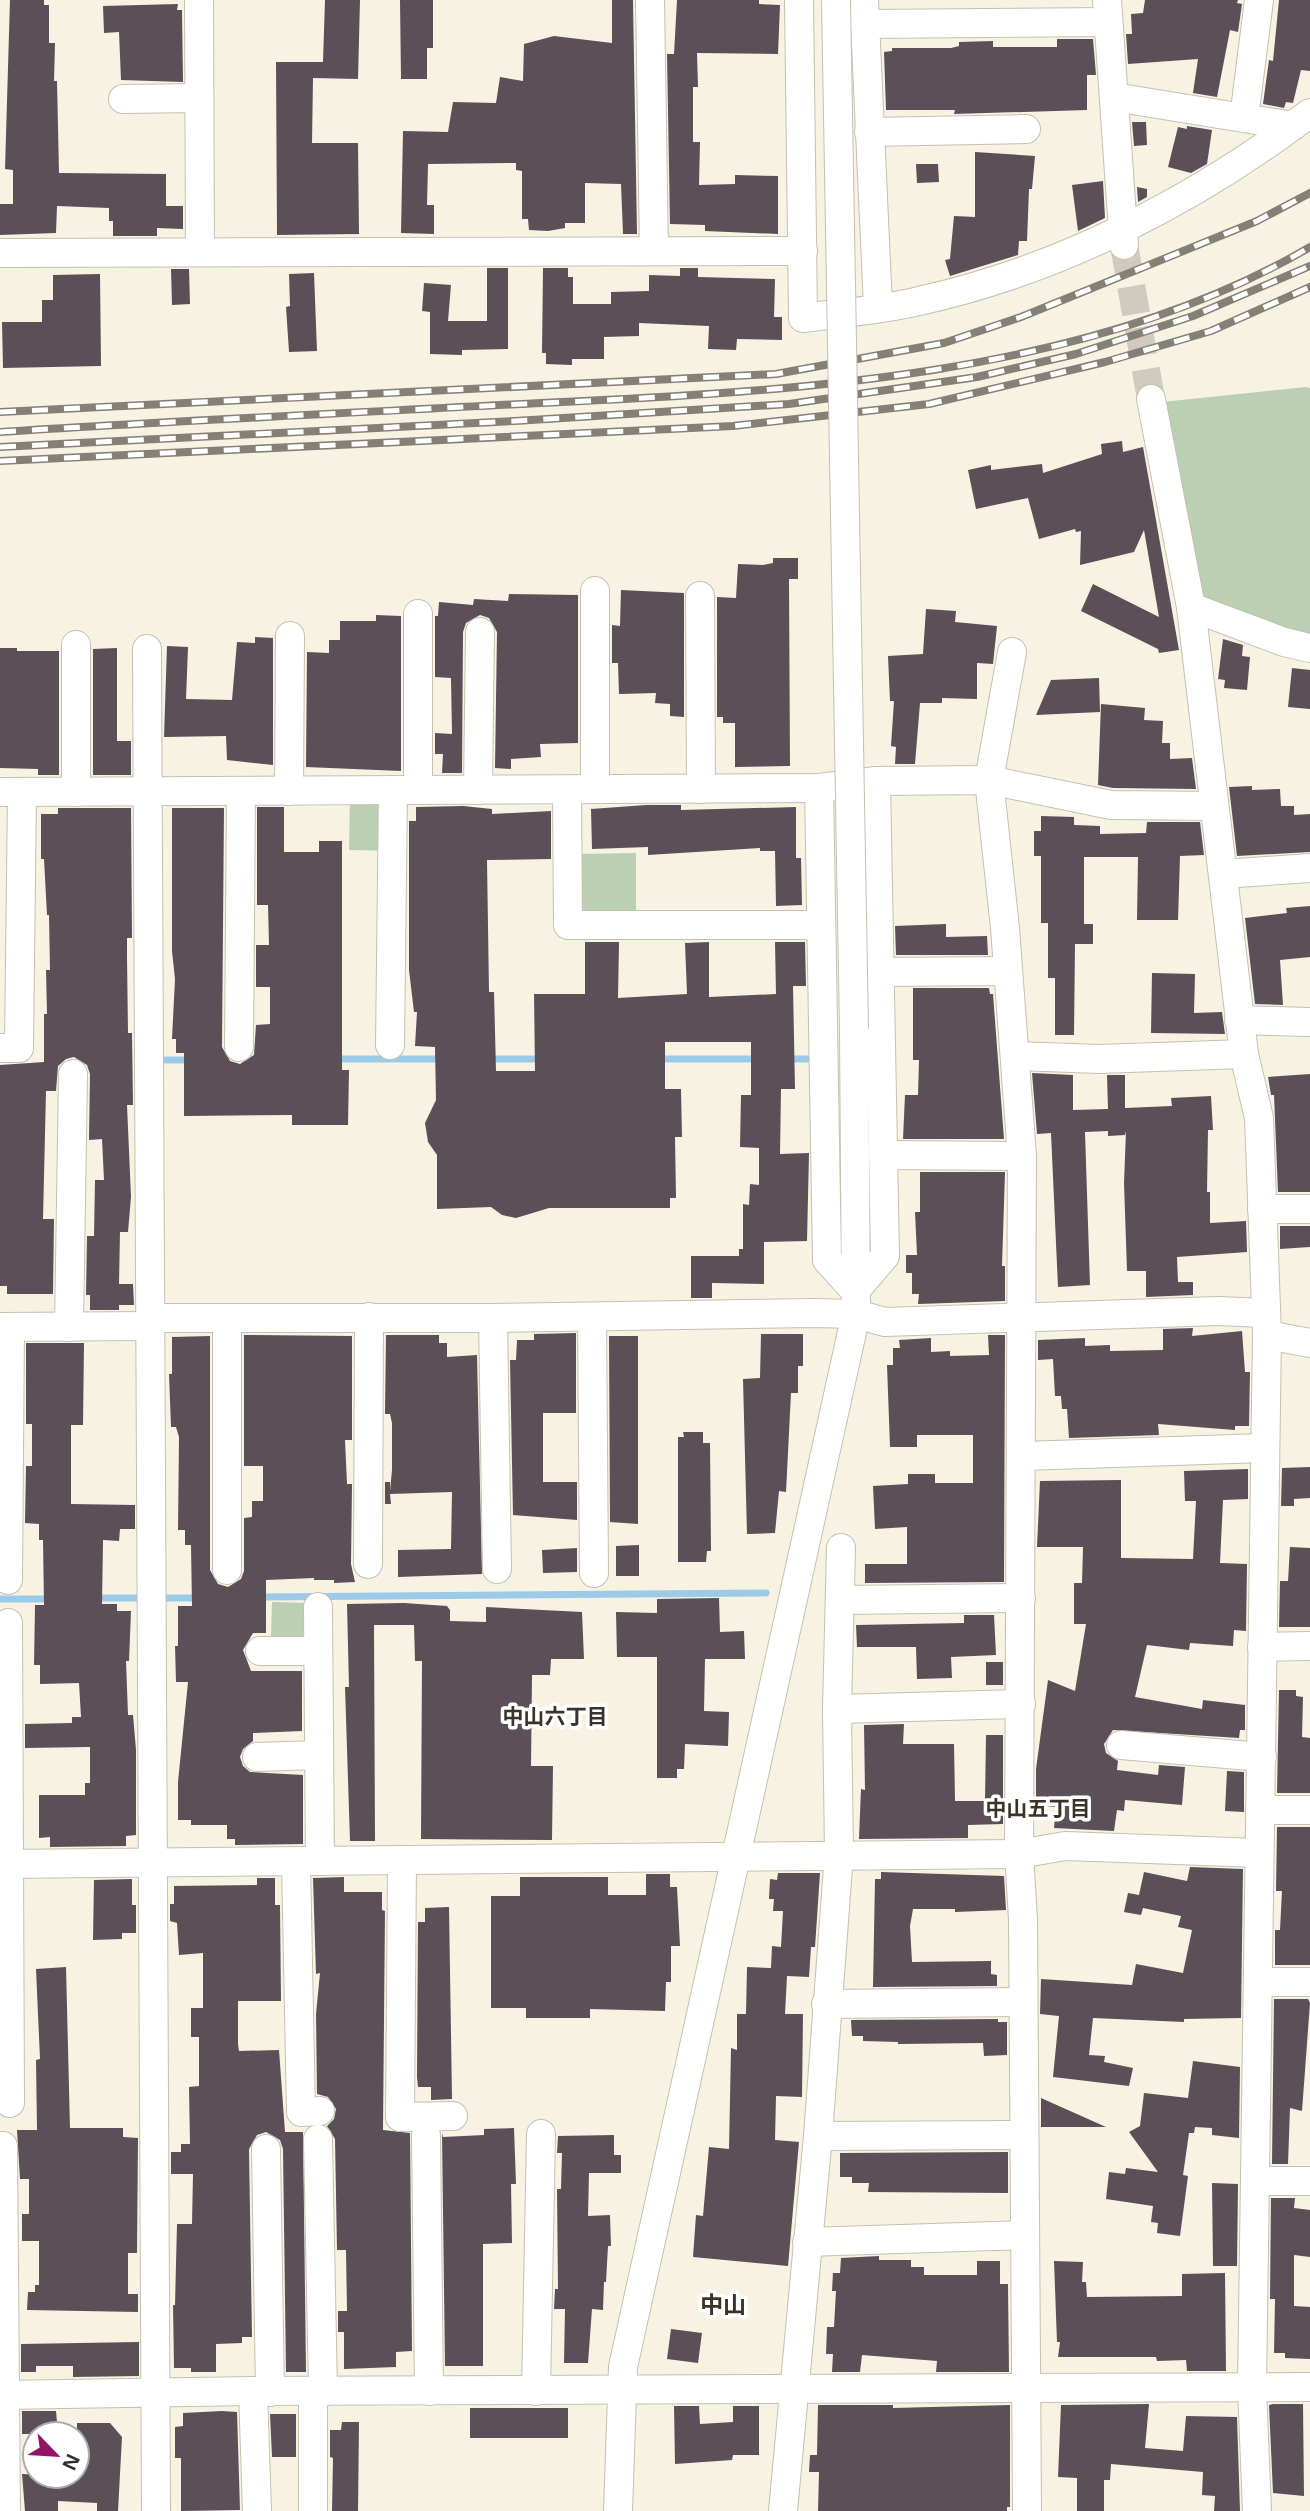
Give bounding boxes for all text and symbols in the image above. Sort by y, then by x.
district label: 中山六丁目 [503,1702,608,1730]
district label: 中山五丁目 [986,1794,1091,1822]
district label: 中山 [700,2288,746,2320]
north arrow [21,2420,91,2490]
text: N [56,2450,86,2475]

